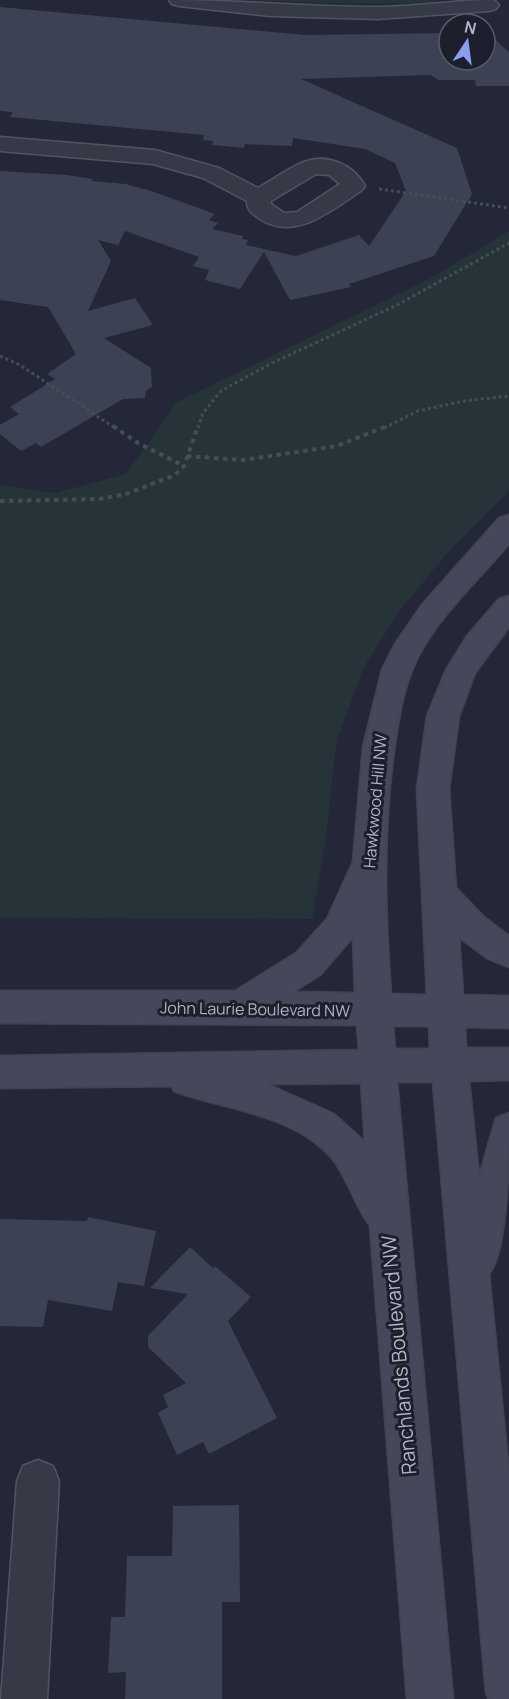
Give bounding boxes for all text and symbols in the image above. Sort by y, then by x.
north arrow [437,12,497,72]
text: N [462,15,478,39]
street label: Hawkwood Hill NW [358,733,392,869]
street label: John Laurie Boulevard NW [160,996,350,1022]
street label: Ranchlands Boulevard NW [375,1234,422,1476]

